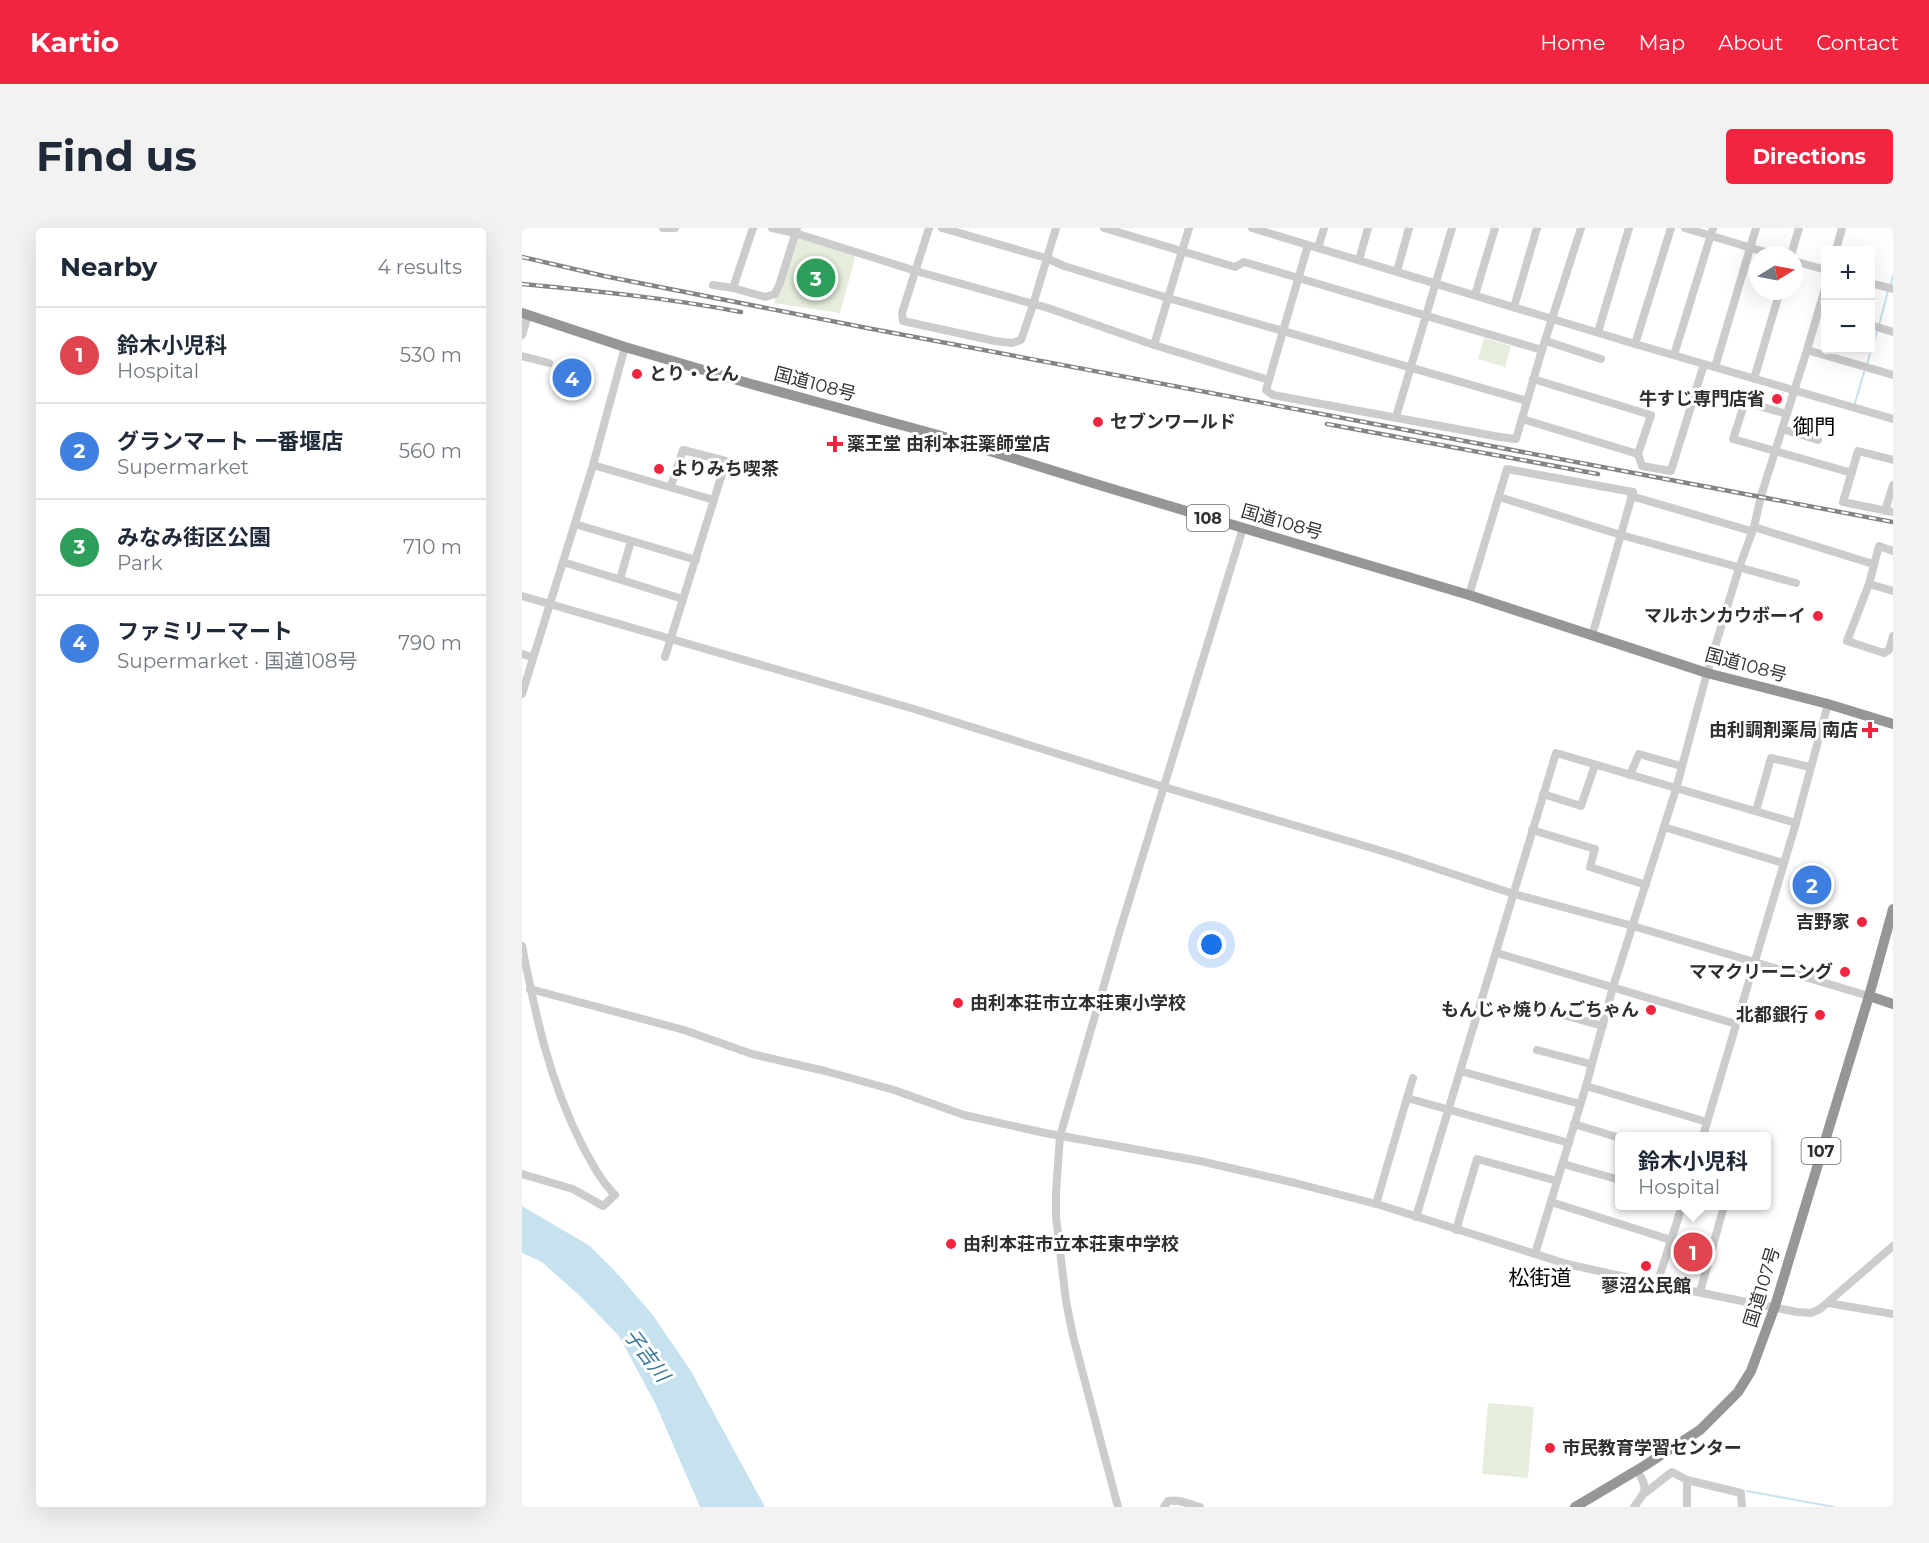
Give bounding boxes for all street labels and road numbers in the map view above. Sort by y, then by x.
street label: 国道108号 [772,363,858,405]
street label: 国道108号 [1239,500,1325,544]
road number: 108 [1187,505,1229,531]
street label: 国道108号 [1703,644,1789,686]
road number: 107 [1802,1138,1840,1164]
street label: 国道107号 [1739,1244,1785,1330]

